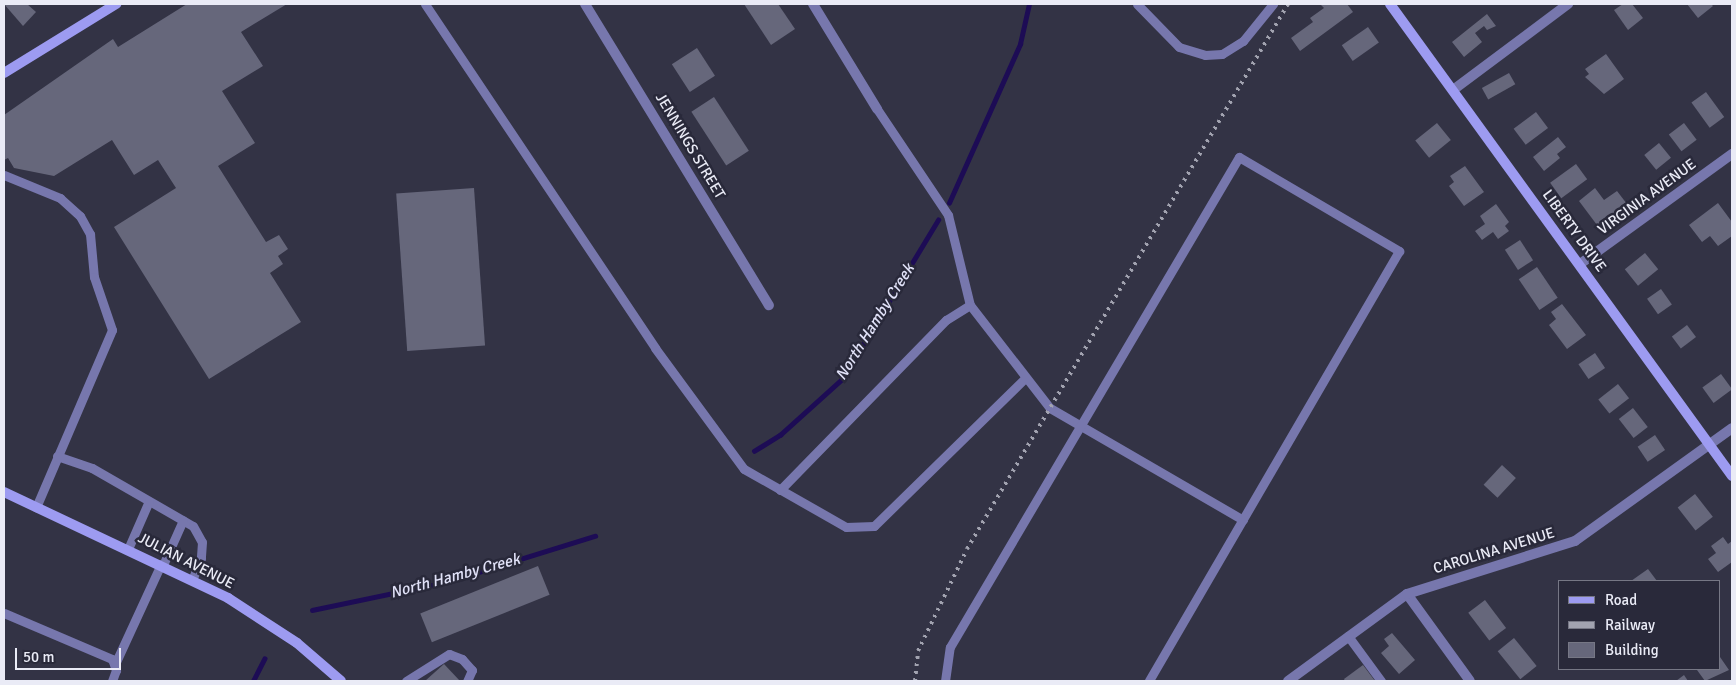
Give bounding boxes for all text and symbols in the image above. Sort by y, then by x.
street label: JENNINGS STREET [651,90,729,202]
street label: VIRGINIA AVENUE [1594,155,1700,239]
street label: LIBERTY DRIVE [1538,187,1610,275]
water label: North Hamby Creek [831,260,919,384]
street label: CAROLINA AVENUE [1431,524,1557,578]
street label: JULIAN AVENUE [135,529,237,593]
water label: North Hamby Creek [388,549,522,603]
legend [1558,580,1721,670]
text: Road [1605,591,1637,609]
text: Railway [1605,616,1655,634]
scale bar [18,638,124,670]
text: Building [1605,641,1659,659]
text: 50 m [23,648,54,666]

